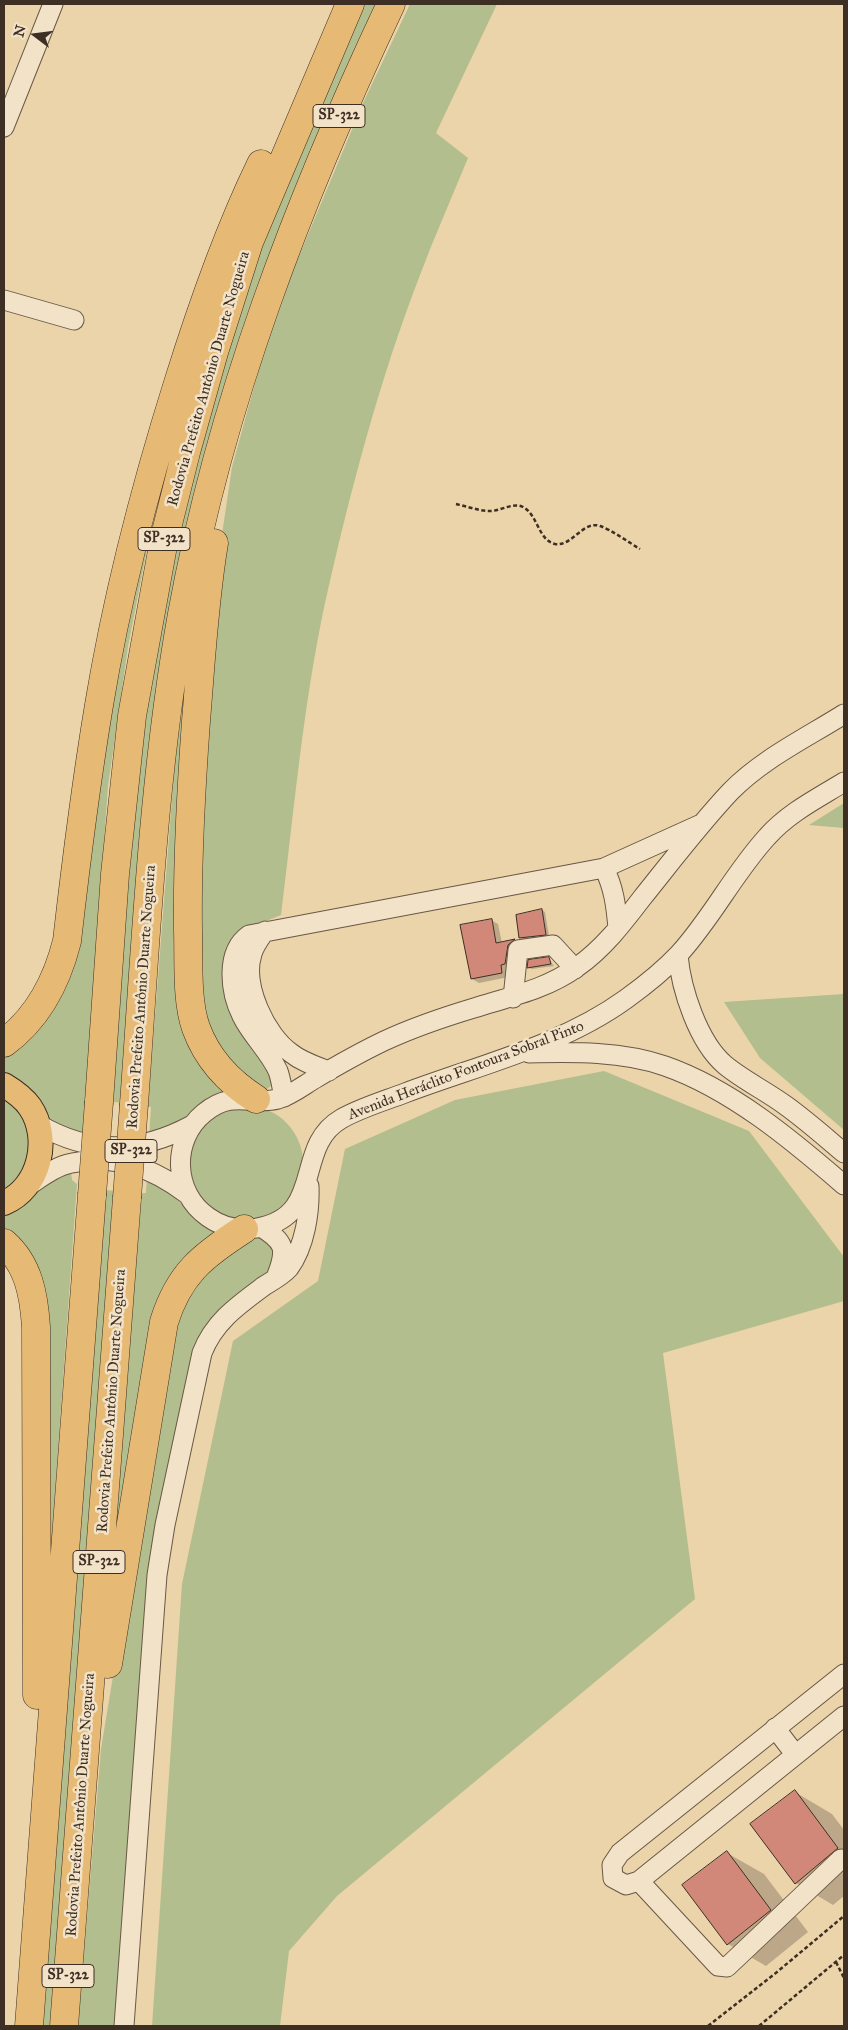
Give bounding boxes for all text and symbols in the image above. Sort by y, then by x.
north arrow [10,10,60,60]
text: N [10,23,30,39]
road number: SP-322 [313,104,365,128]
street label: Rodovia Prefeito Antônio Duarte Nogueira [164,250,254,508]
road number: SP-322 [138,528,190,550]
street label: Rodovia Prefeito Antônio Duarte Nogueira [124,865,160,1129]
street label: Avenida Heráclito Fontoura Sobral Pinto [345,1018,587,1124]
road number: SP-322 [105,1140,157,1162]
street label: Rodovia Prefeito Antônio Duarte Nogueira [94,1269,130,1533]
road number: SP-322 [73,1550,125,1574]
street label: Rodovia Prefeito Antônio Duarte Nogueira [63,1673,99,1937]
road number: SP-322 [42,1964,94,1988]

